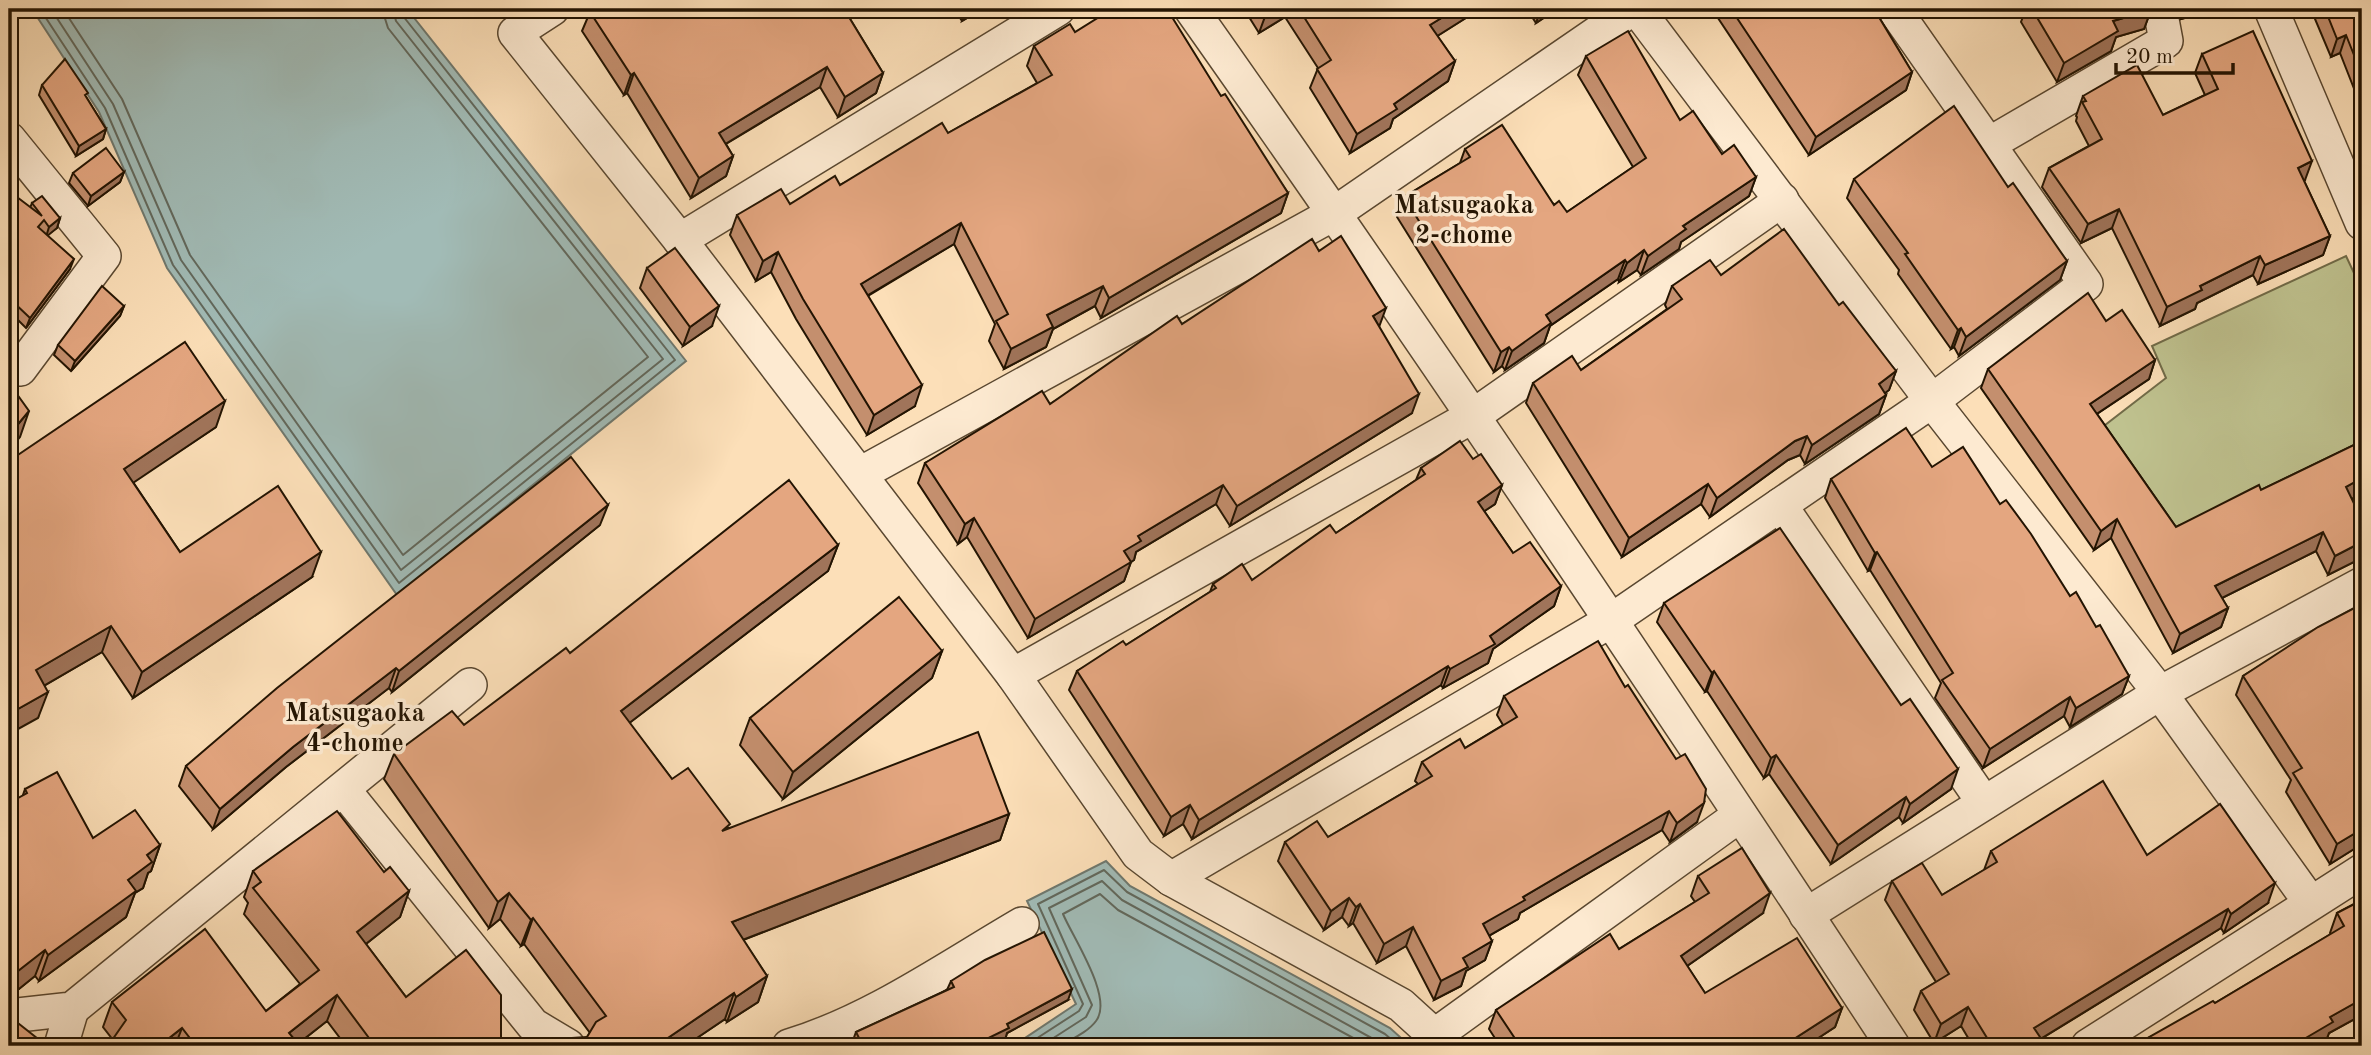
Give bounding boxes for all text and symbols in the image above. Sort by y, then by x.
scale bar [2116,32,2233,76]
text: 20 m [2126,47,2173,68]
district label: Matsugaoka 2-chome [1394,193,1534,249]
district label: Matsugaoka 4-chome [285,701,425,757]

